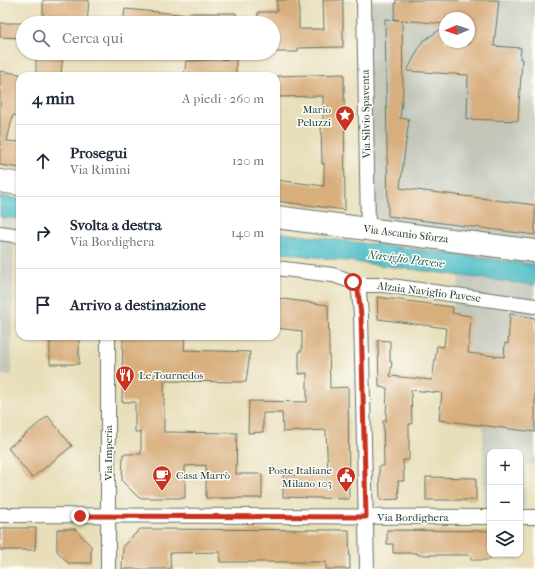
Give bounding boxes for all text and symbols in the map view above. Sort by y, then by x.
north arrow [439,12,475,48]
search box [16,16,280,60]
icon: search [30,27,52,49]
text: Cerca qui [62,29,123,47]
street label: Via Silvio Spaventa [359,69,373,160]
text: 4 min [32,88,75,108]
text: A piedi · 260 m [182,91,264,106]
place label: Mario Peluzzi [297,103,332,129]
place icon: Mario Peluzzi [334,104,356,132]
text: Prosegui [70,144,127,162]
icon: ahead [32,150,54,172]
text: 120 m [232,153,264,168]
text: Via Rimini [70,162,130,177]
text: Svolta a destra [70,216,162,234]
icon: right [32,222,54,244]
street label: Via Ascanio Sforza [362,222,450,246]
text: 140 m [231,225,264,240]
text: Via Bordighera [70,234,154,249]
water label: Naviglio Pavese [366,247,446,271]
route start [344,273,362,291]
street label: Alzaia Naviglio Pavese [375,279,482,305]
icon: arrive [32,294,54,316]
text: Arrivo a destinazione [70,296,206,314]
restaurant icon: Le Tournedos [114,364,136,392]
place label: Le Tournedos [139,369,204,382]
street label: Via Imperia [102,424,115,482]
map controls [487,449,523,557]
button: + [487,449,523,485]
cafe icon: Casa Marrò [151,464,173,492]
place label: Poste Italiane Milano 103 [268,464,333,490]
public building icon: Poste Italiane Milano 103 [335,465,357,493]
place label: Casa Marrò [176,469,230,482]
button: − [487,485,523,521]
route end [71,507,89,525]
street label: Via Bordighera [376,511,450,524]
button: layers [487,521,523,557]

